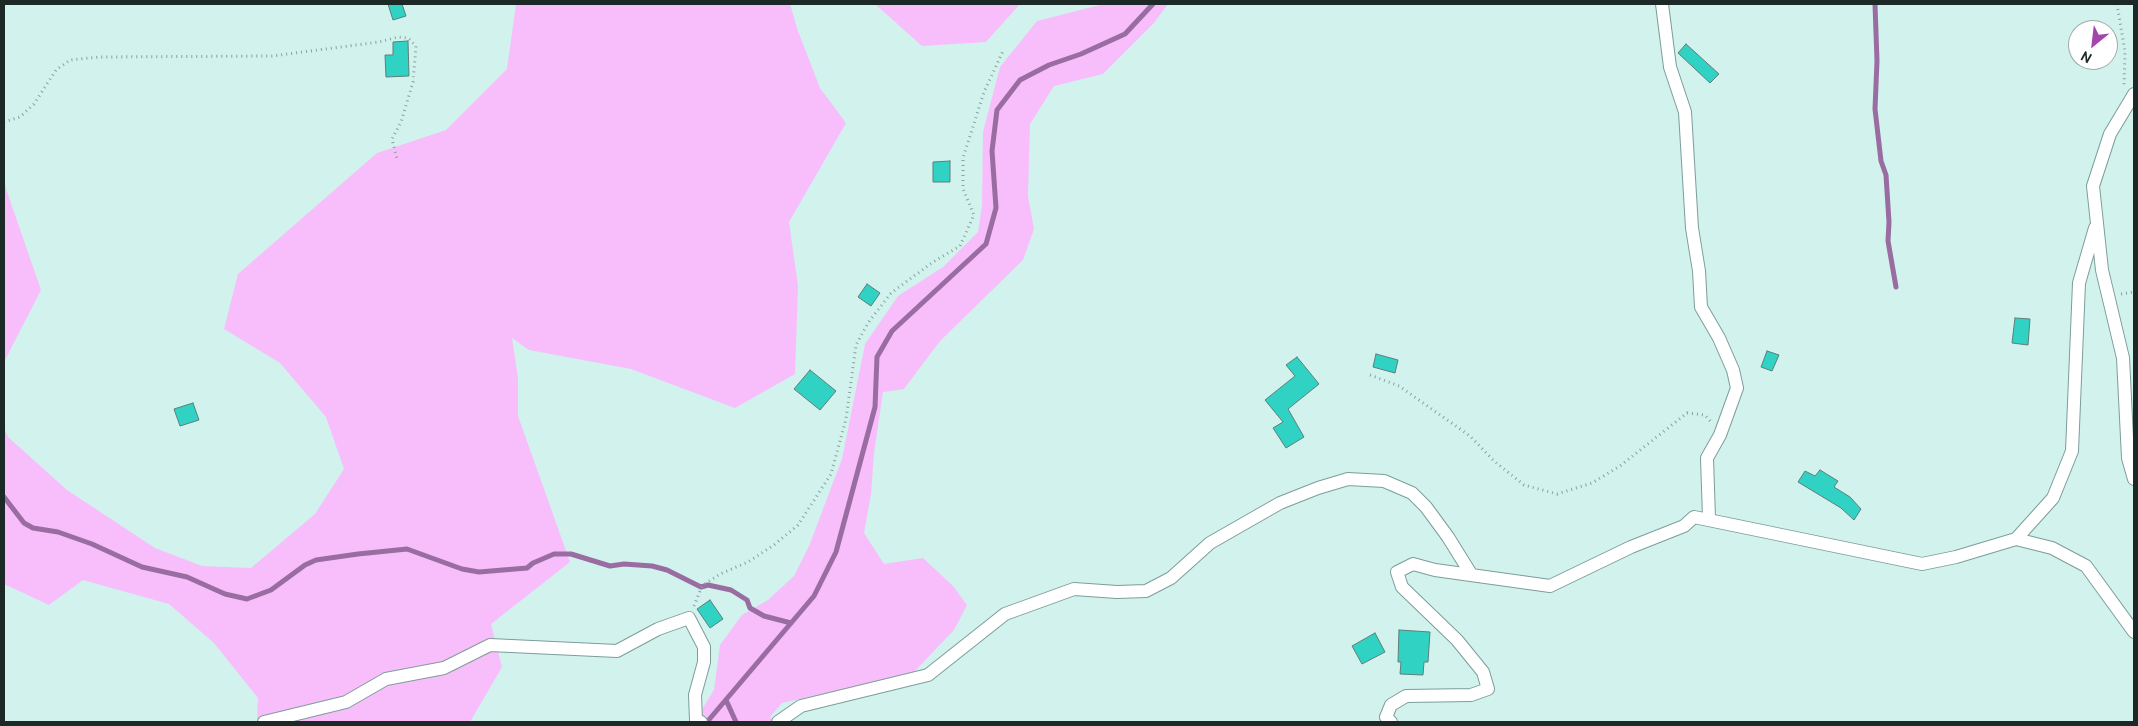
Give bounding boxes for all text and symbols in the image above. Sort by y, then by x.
north arrow [2068,20,2118,70]
text: N [2078,47,2095,68]

